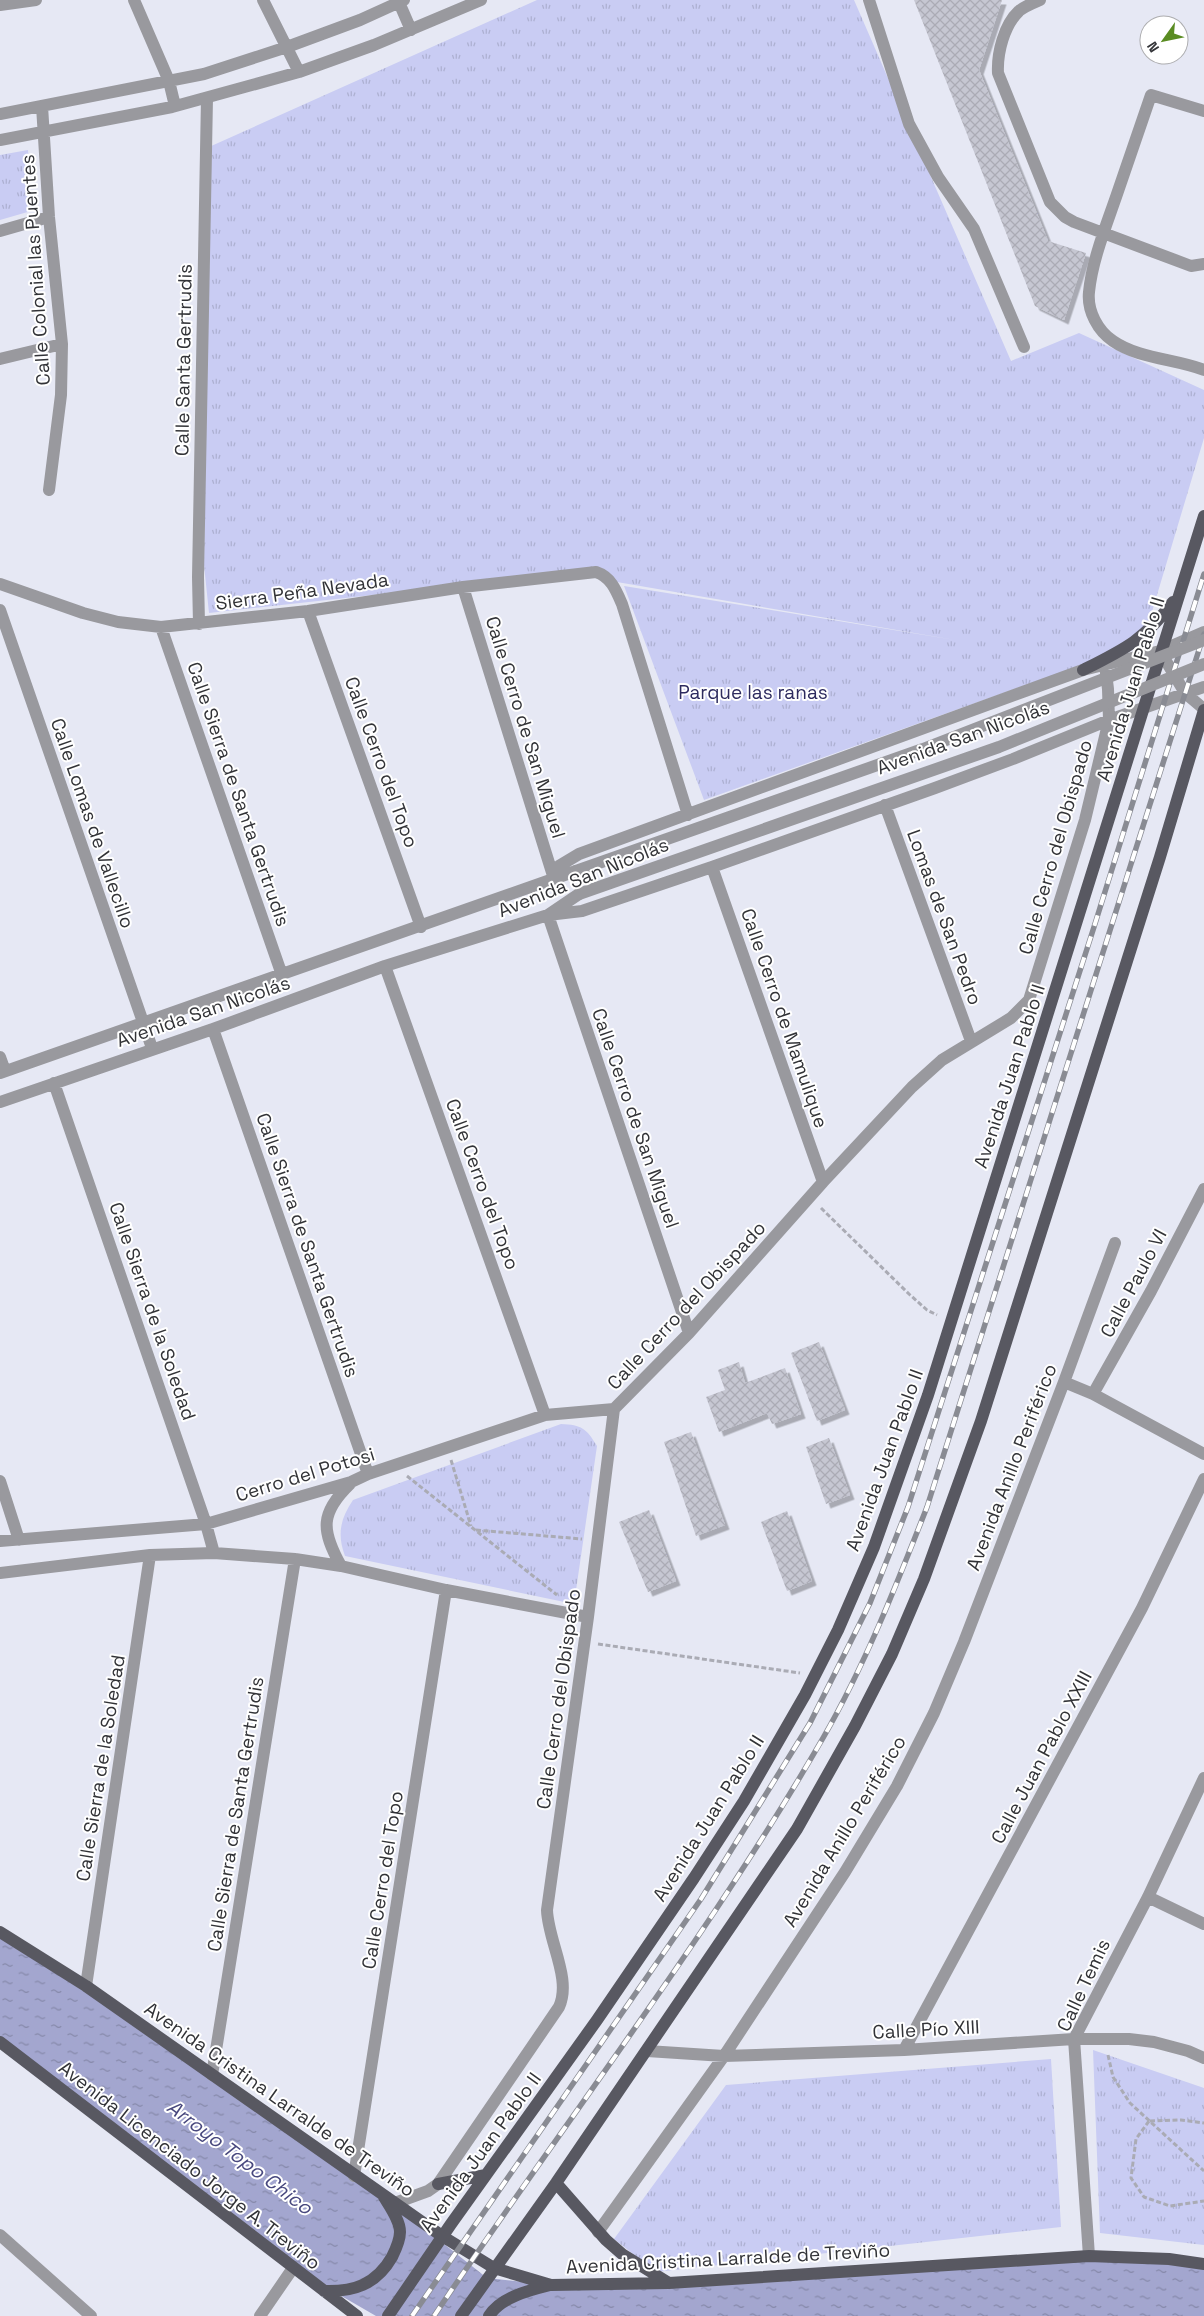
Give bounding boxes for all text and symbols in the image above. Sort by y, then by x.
north arrow [1139,15,1189,65]
text: N [1143,38,1163,56]
street label: Calle Colonial las Puentes [15,154,56,386]
street label: Calle Santa Gertrudis [169,264,198,456]
street label: Sierra Peña Nevada [214,567,390,616]
street label: Avenida Juan Pablo II [1090,594,1170,785]
street label: Calle Cerro de San Miguel [480,613,571,841]
street label: Calle Sierra de Santa Gertrudis [181,659,296,930]
street label: Calle Cerro del Topo [339,673,424,851]
park label: Parque las ranas [678,680,828,705]
street label: Avenida San Nicolás [873,695,1053,780]
street label: Calle Lomas de Vallecillo [45,715,140,931]
street label: Calle Cerro del Obispado [1013,737,1098,957]
street label: Lomas de San Pedro [901,826,988,1008]
street label: Avenida San Nicolás [494,832,672,923]
street label: Calle Cerro de Mamulique [735,905,834,1131]
street label: Avenida San Nicolás [113,970,293,1053]
street label: Avenida Juan Pablo II [968,981,1051,1171]
street label: Calle Cerro de San Miguel [586,1005,685,1231]
street label: Calle Cerro del Topo [440,1095,525,1273]
street label: Calle Sierra de Santa Gertrudis [250,1110,365,1381]
street label: Calle Sierra de la Soledad [103,1199,202,1424]
street label: Calle Cerro del Obispado [601,1216,771,1395]
street label: Calle Paulo VI [1094,1225,1173,1342]
street label: Avenida Anillo Periférico [960,1360,1062,1574]
street label: Avenida Juan Pablo II [840,1366,929,1555]
street label: Cerro del Potosi [232,1441,378,1508]
street label: Calle Cerro del Obispado [531,1587,586,1811]
street label: Calle Sierra de la Soledad [70,1653,131,1883]
street label: Calle Juan Pablo XXIII [985,1666,1098,1848]
street label: Calle Sierra de Santa Gertrudis [201,1675,270,1953]
street label: Avenida Juan Pablo II [647,1730,770,1906]
street label: Avenida Anillo Periférico [777,1731,912,1932]
street label: Calle Cerro del Topo [356,1789,409,1971]
street label: Calle Temis [1051,1935,1116,2036]
street label: Avenida Cristina Larralde de Treviño [140,1996,420,2203]
street label: Calle Pío XIII [872,2014,980,2045]
street label: Avenida Licenciado Jorge A. Treviño [54,2055,326,2275]
street label: Avenida Juan Pablo II [414,2067,547,2237]
water label: Arroyo Topo Chico [162,2094,319,2221]
street label: Avenida Cristina Larralde de Treviño [565,2238,891,2279]

